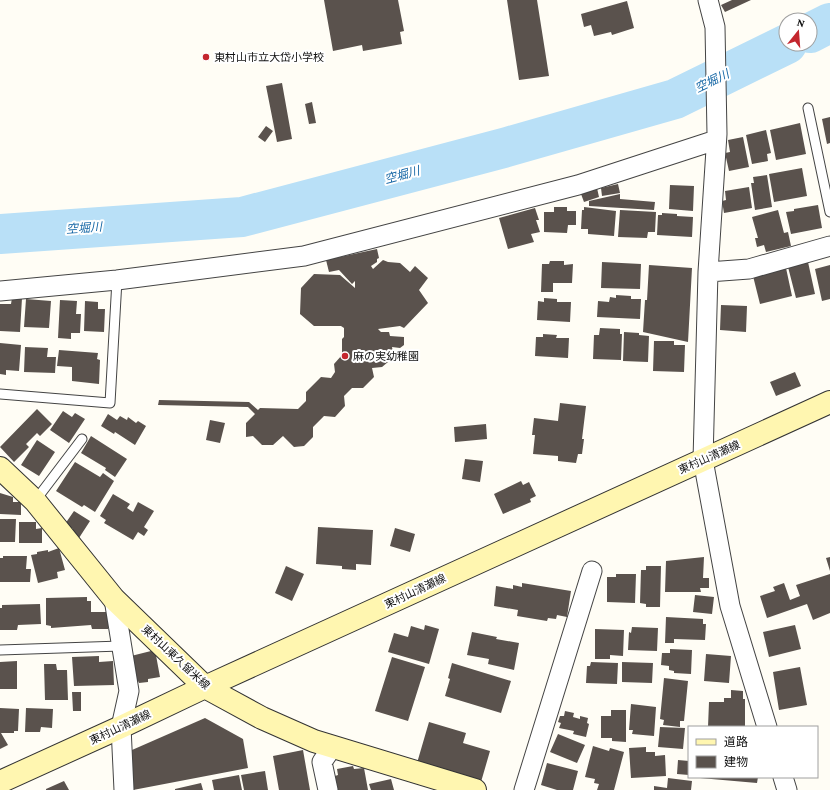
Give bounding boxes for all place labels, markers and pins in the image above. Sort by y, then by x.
place label: 東村山市立大岱小学校 [214,51,324,63]
marker: 東村山市立大岱小学校 [201,52,211,62]
place label: 麻の実幼稚園 [353,350,419,362]
marker: 麻の実幼稚園 [340,351,350,361]

